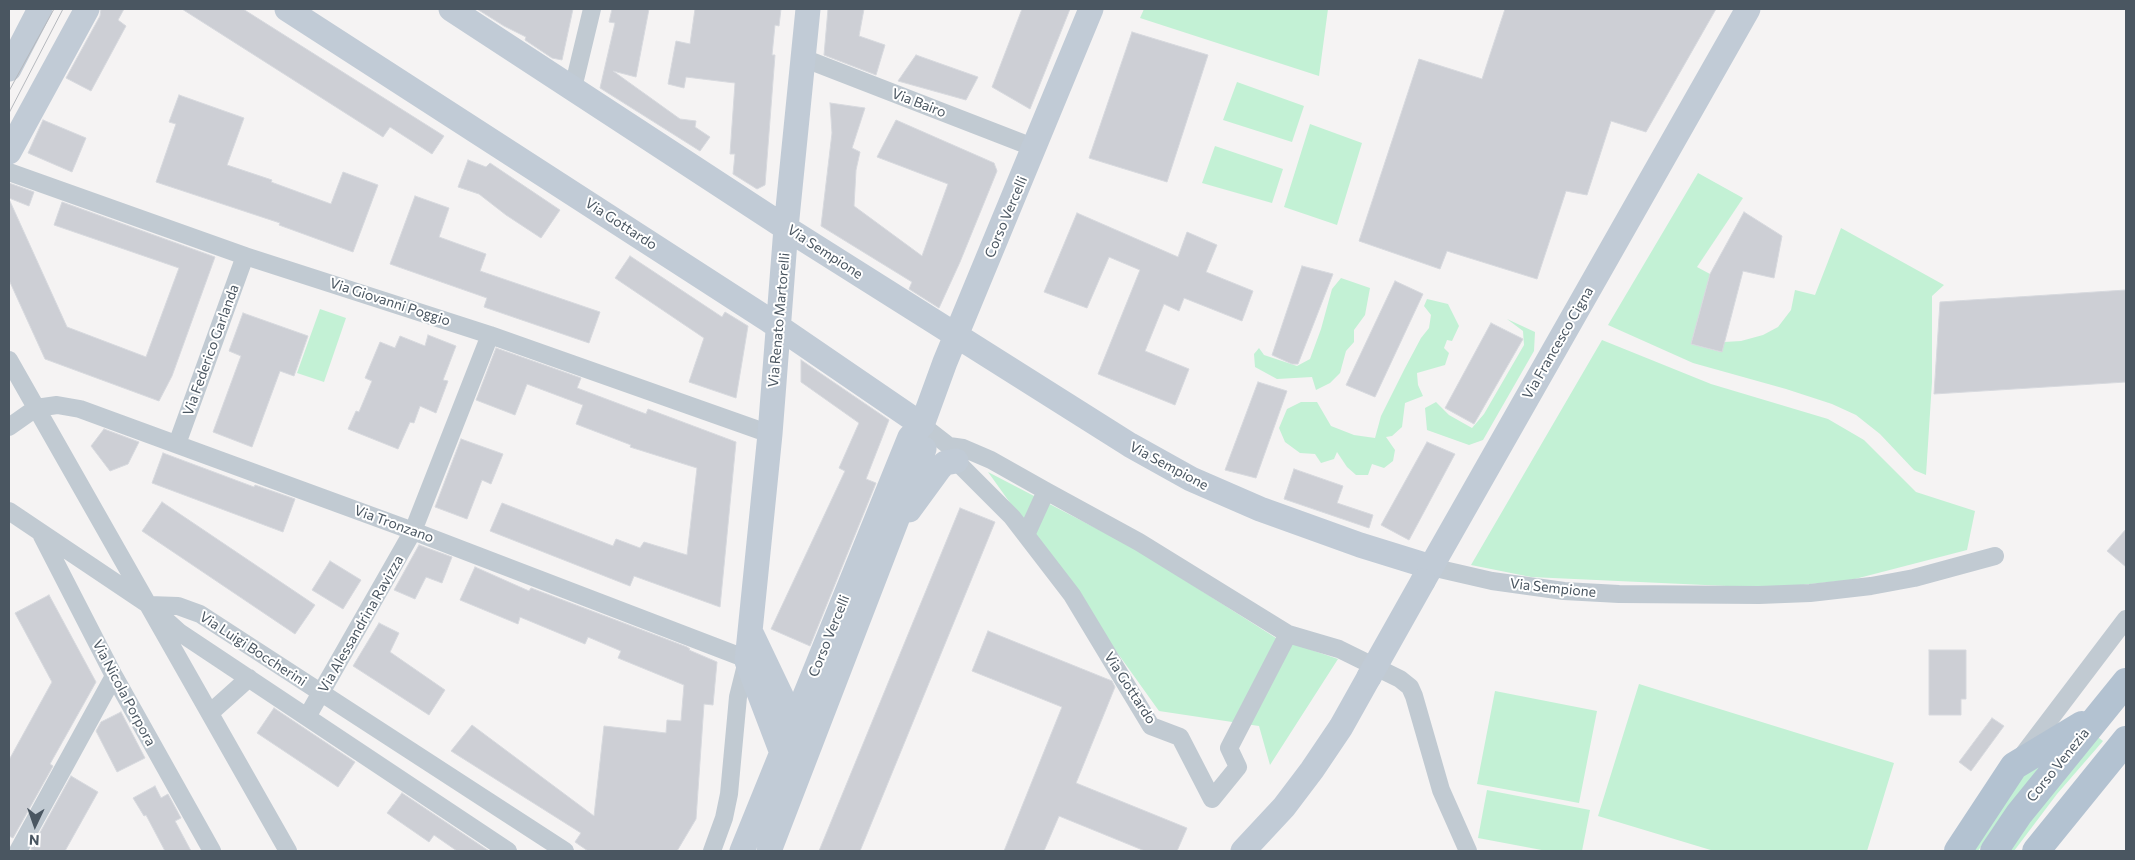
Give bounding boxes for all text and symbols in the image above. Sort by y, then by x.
street label: Via Bairo [889,85,949,121]
street label: Corso Vercelli [981,174,1031,260]
street label: Via Gottardo [582,195,660,253]
street label: Via Sempione [784,221,866,283]
street label: Via Renato Martorelli [765,252,793,388]
street label: Via Giovanni Poggio [328,275,452,329]
street label: Via Federico Garlanda [179,282,243,418]
street label: Via Francesco Cigna [1519,284,1597,402]
street label: Via Sempione [1127,438,1211,494]
street label: Via Tronzano [352,502,436,546]
street label: Via Alessandrina Ravizza [315,552,407,696]
street label: Via Sempione [1509,575,1597,601]
street label: Corso Vercelli [805,592,853,680]
street label: Via Luigi Boccherini [196,608,310,690]
street label: Via Nicola Porpora [89,637,159,749]
street label: Via Gottardo [1101,649,1159,727]
street label: Corso Venezia [2023,725,2093,805]
north arrow [10,800,60,850]
text: N [29,832,40,849]

